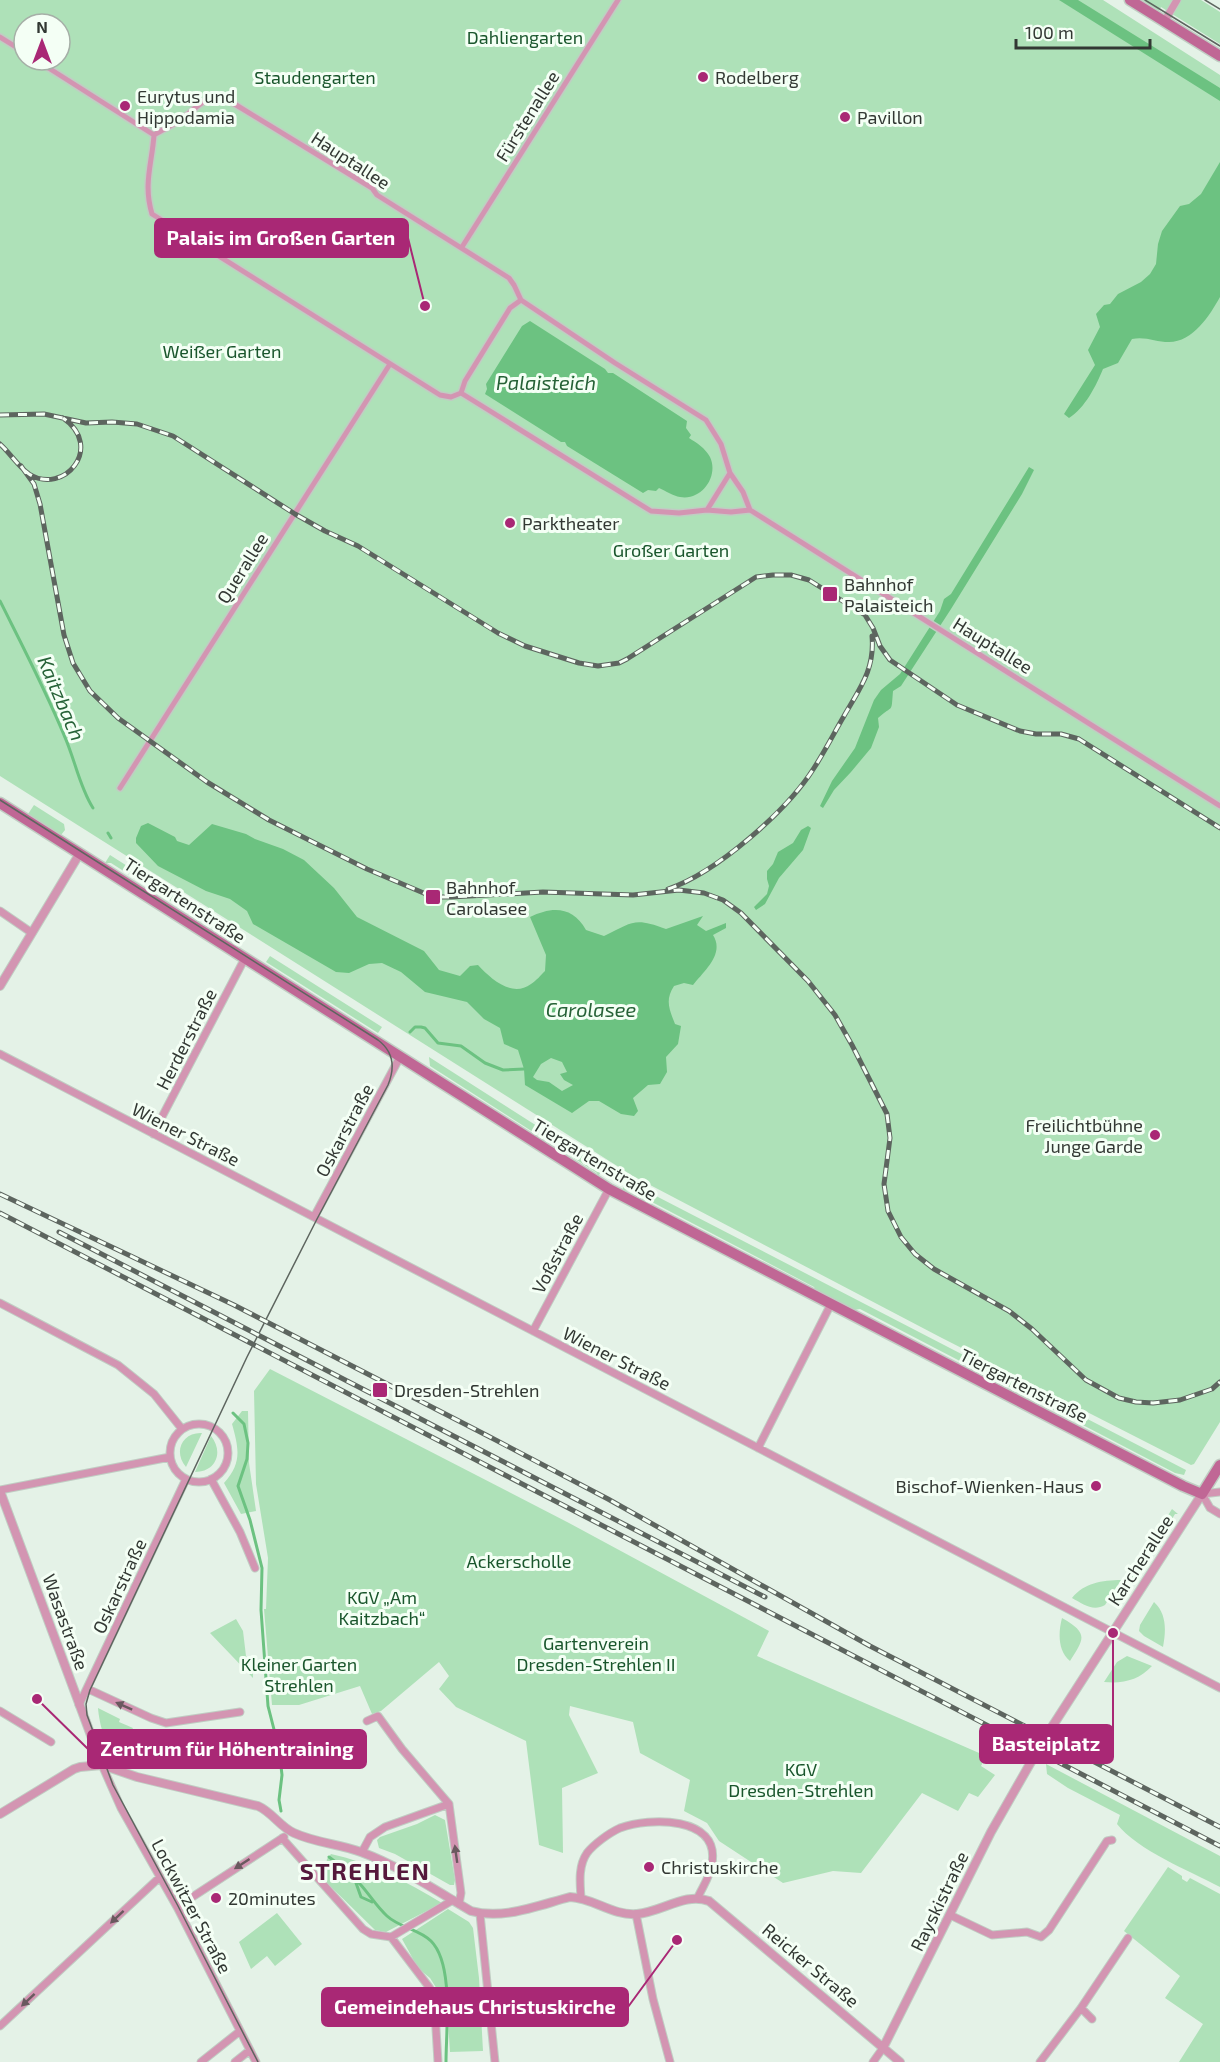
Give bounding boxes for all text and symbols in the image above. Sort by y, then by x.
north arrow [12,12,72,72]
scale bar [1016,12,1150,50]
text: N [36,17,48,36]
text: 100 m [1025,21,1074,43]
park label: Dahliengarten [467,26,583,48]
park label: Staudengarten [254,66,376,88]
place label: Rodelberg [715,66,799,88]
street label: Fürstenallee [490,67,564,165]
marker: Rodelberg [696,70,710,84]
place label: Eurytus und Hippodamia [137,85,235,128]
marker: Eurytus und Hippodamia [118,99,132,113]
place label: Pavillon [857,106,923,128]
marker: Pavillon [838,110,852,124]
street label: Hauptallee [308,126,394,194]
callout: Palais im Großen Garten [155,219,408,257]
text: Palais im Großen Garten [167,225,395,249]
park label: Weißer Garten [163,340,281,362]
water label: Palaisteich [496,370,596,394]
place label: Parktheater [522,512,619,534]
marker: Parktheater [503,516,517,530]
street label: Querallee [212,529,272,607]
park label: Großer Garten [613,539,729,561]
place label: Bahnhof Palaisteich [844,573,934,616]
marker: Bahnhof Palaisteich [821,585,839,603]
street label: Hauptallee [949,612,1037,678]
water label: Kaitzbach [33,652,91,744]
street label: Tiergartenstraße [120,852,250,948]
place label: Bahnhof Carolasee [446,876,527,919]
marker: Bahnhof Carolasee [424,888,442,906]
street label: Herderstraße [151,985,221,1093]
water label: Carolasee [546,997,637,1021]
street label: Oskarstraße [310,1080,378,1180]
street label: Wiener Straße [128,1097,244,1171]
street label: Tiergartenstraße [529,1113,661,1205]
place label: Freilichtbühne Junge Garde [1025,1114,1143,1157]
marker: Freilichtbühne Junge Garde [1148,1128,1162,1142]
street label: Voßstraße [527,1209,587,1297]
street label: Wiener Straße [559,1321,675,1395]
street label: Tiergartenstraße [956,1343,1092,1427]
place label: Dresden-Strehlen [394,1379,539,1401]
marker: Dresden-Strehlen [371,1381,389,1399]
place label: Bischof-Wienken-Haus [896,1475,1084,1497]
marker: Bischof-Wienken-Haus [1089,1479,1103,1493]
street label: Karcherallee [1103,1511,1177,1609]
street label: Oskarstraße [87,1535,151,1637]
park label: Ackerscholle [467,1550,571,1572]
street label: Wasastraße [38,1571,94,1673]
park label: KGV „Am Kaitzbach“ [339,1586,425,1629]
park label: Gartenverein Dresden-Strehlen II [517,1632,675,1675]
park label: Kleiner Garten Strehlen [241,1653,357,1696]
one-way arrow [114,1701,132,1711]
callout: Basteiplatz [980,1725,1113,1763]
callout: Zentrum für Höhentraining [88,1730,366,1768]
text: Basteiplatz [992,1731,1100,1755]
text: Zentrum für Höhentraining [100,1736,354,1760]
park label: KGV Dresden-Strehlen [728,1758,874,1801]
street label: Lockwitzer Straße [147,1835,237,1977]
one-way arrow [452,1844,461,1863]
street label: Rayskistraße [905,1848,973,1954]
district label: STREHLEN [300,1856,430,1885]
place label: Christuskirche [661,1856,778,1878]
one-way arrow [234,1859,250,1870]
marker: Christuskirche [642,1860,656,1874]
place label: 20minutes [228,1887,316,1909]
marker: 20minutes [209,1891,223,1905]
one-way arrow [110,1909,124,1923]
street label: Reicker Straße [758,1918,864,2012]
callout: Gemeindehaus Christuskirche [322,1988,628,2026]
one-way arrow [21,1993,36,2006]
text: Gemeindehaus Christuskirche [334,1994,616,2018]

